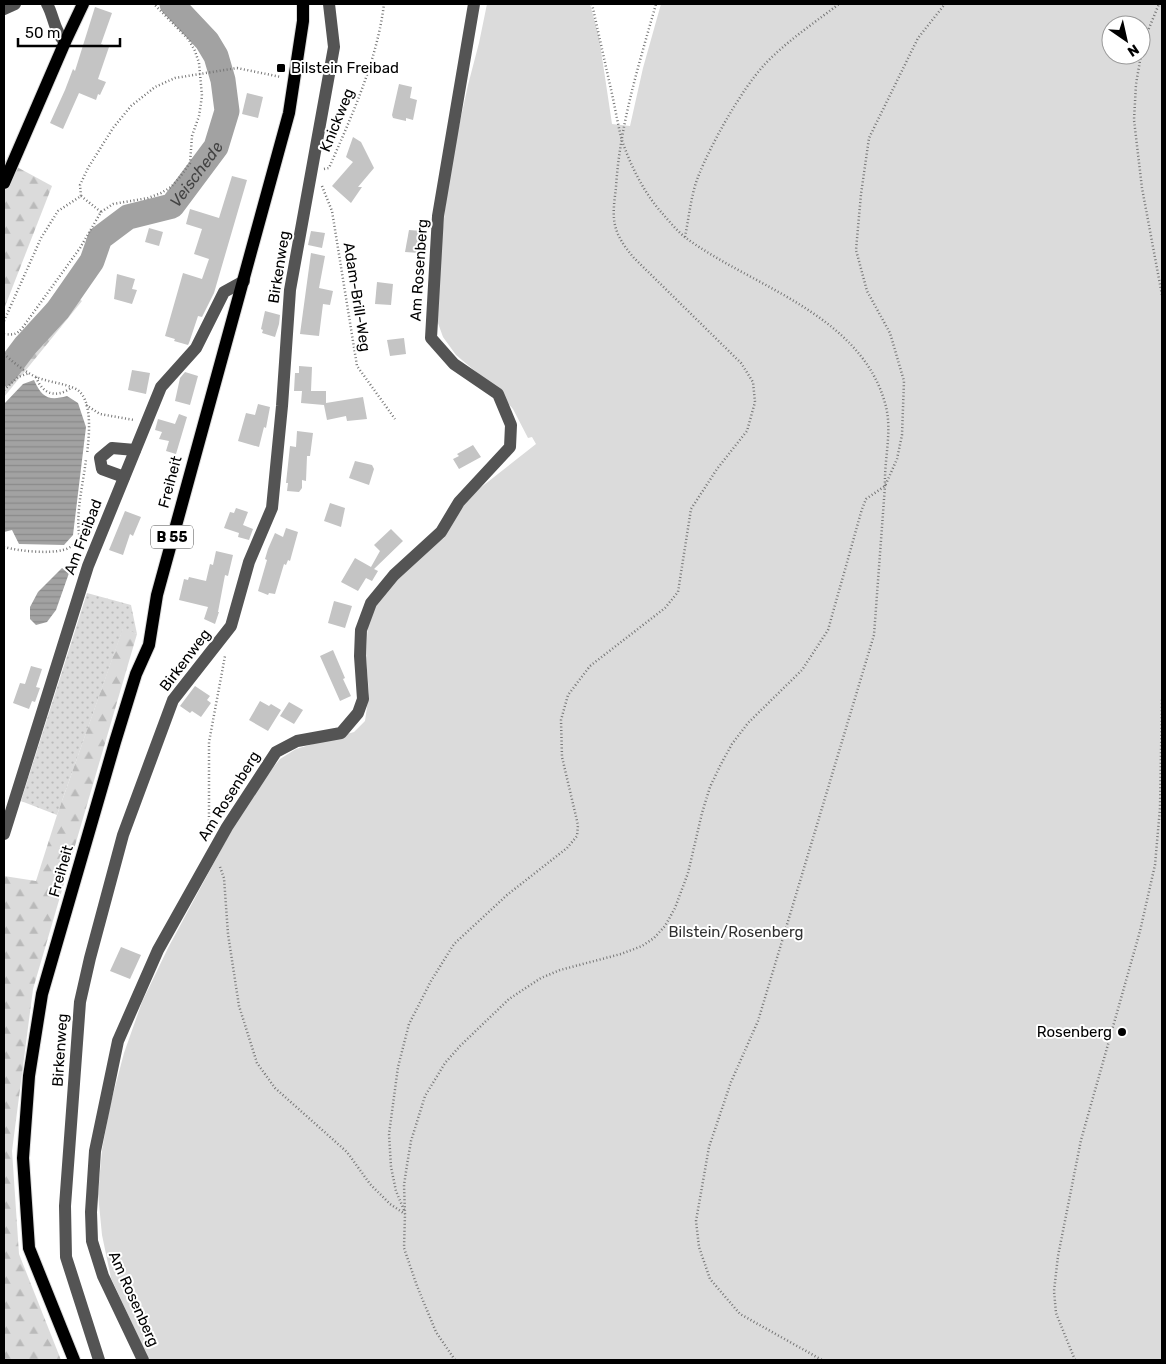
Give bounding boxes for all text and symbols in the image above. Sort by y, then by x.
scale bar [18,15,120,47]
north arrow [1101,15,1151,65]
text: 50 m [25,24,60,42]
text: N [1124,40,1142,60]
place label: Bilstein Freibad [291,59,399,77]
marker: Bilstein Freibad [275,62,287,74]
street label: Knickweg [316,86,358,154]
water label: Veischede [165,140,226,210]
street label: Am Rosenberg [406,218,432,322]
street label: Birkenweg [264,229,294,305]
street label: Adam-Brill-Weg [339,241,375,353]
street label: Freiheit [154,454,186,510]
street label: Am Freibad [60,497,106,577]
road number: B 55 [151,526,193,548]
street label: Birkenweg [156,625,214,695]
street label: Am Rosenberg [194,748,264,844]
street label: Freiheit [45,843,77,899]
park label: Bilstein/Rosenberg [669,923,803,941]
street label: Birkenweg [48,1013,72,1087]
place label: Rosenberg [1037,1023,1112,1041]
marker: Rosenberg [1116,1026,1128,1038]
street label: Am Rosenberg [105,1249,163,1349]

